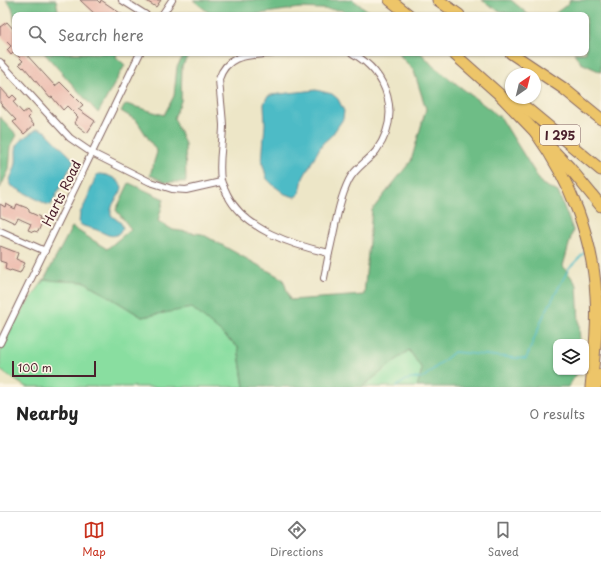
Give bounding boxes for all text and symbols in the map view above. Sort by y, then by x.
search box [12,12,589,56]
icon: search [26,23,48,45]
text: Search here [58,23,144,46]
north arrow [505,68,541,104]
road number: I 295 [540,125,580,145]
street label: Harts Road [37,157,85,229]
map controls [553,339,589,375]
button: layers [553,339,589,375]
scale bar [12,359,96,378]
text: 100 m [18,359,52,376]
text: Nearby [16,400,78,426]
text: 0 results [530,404,585,423]
tab: Map [82,519,106,560]
tab: Directions [270,519,323,560]
tab: Saved [488,519,519,560]

